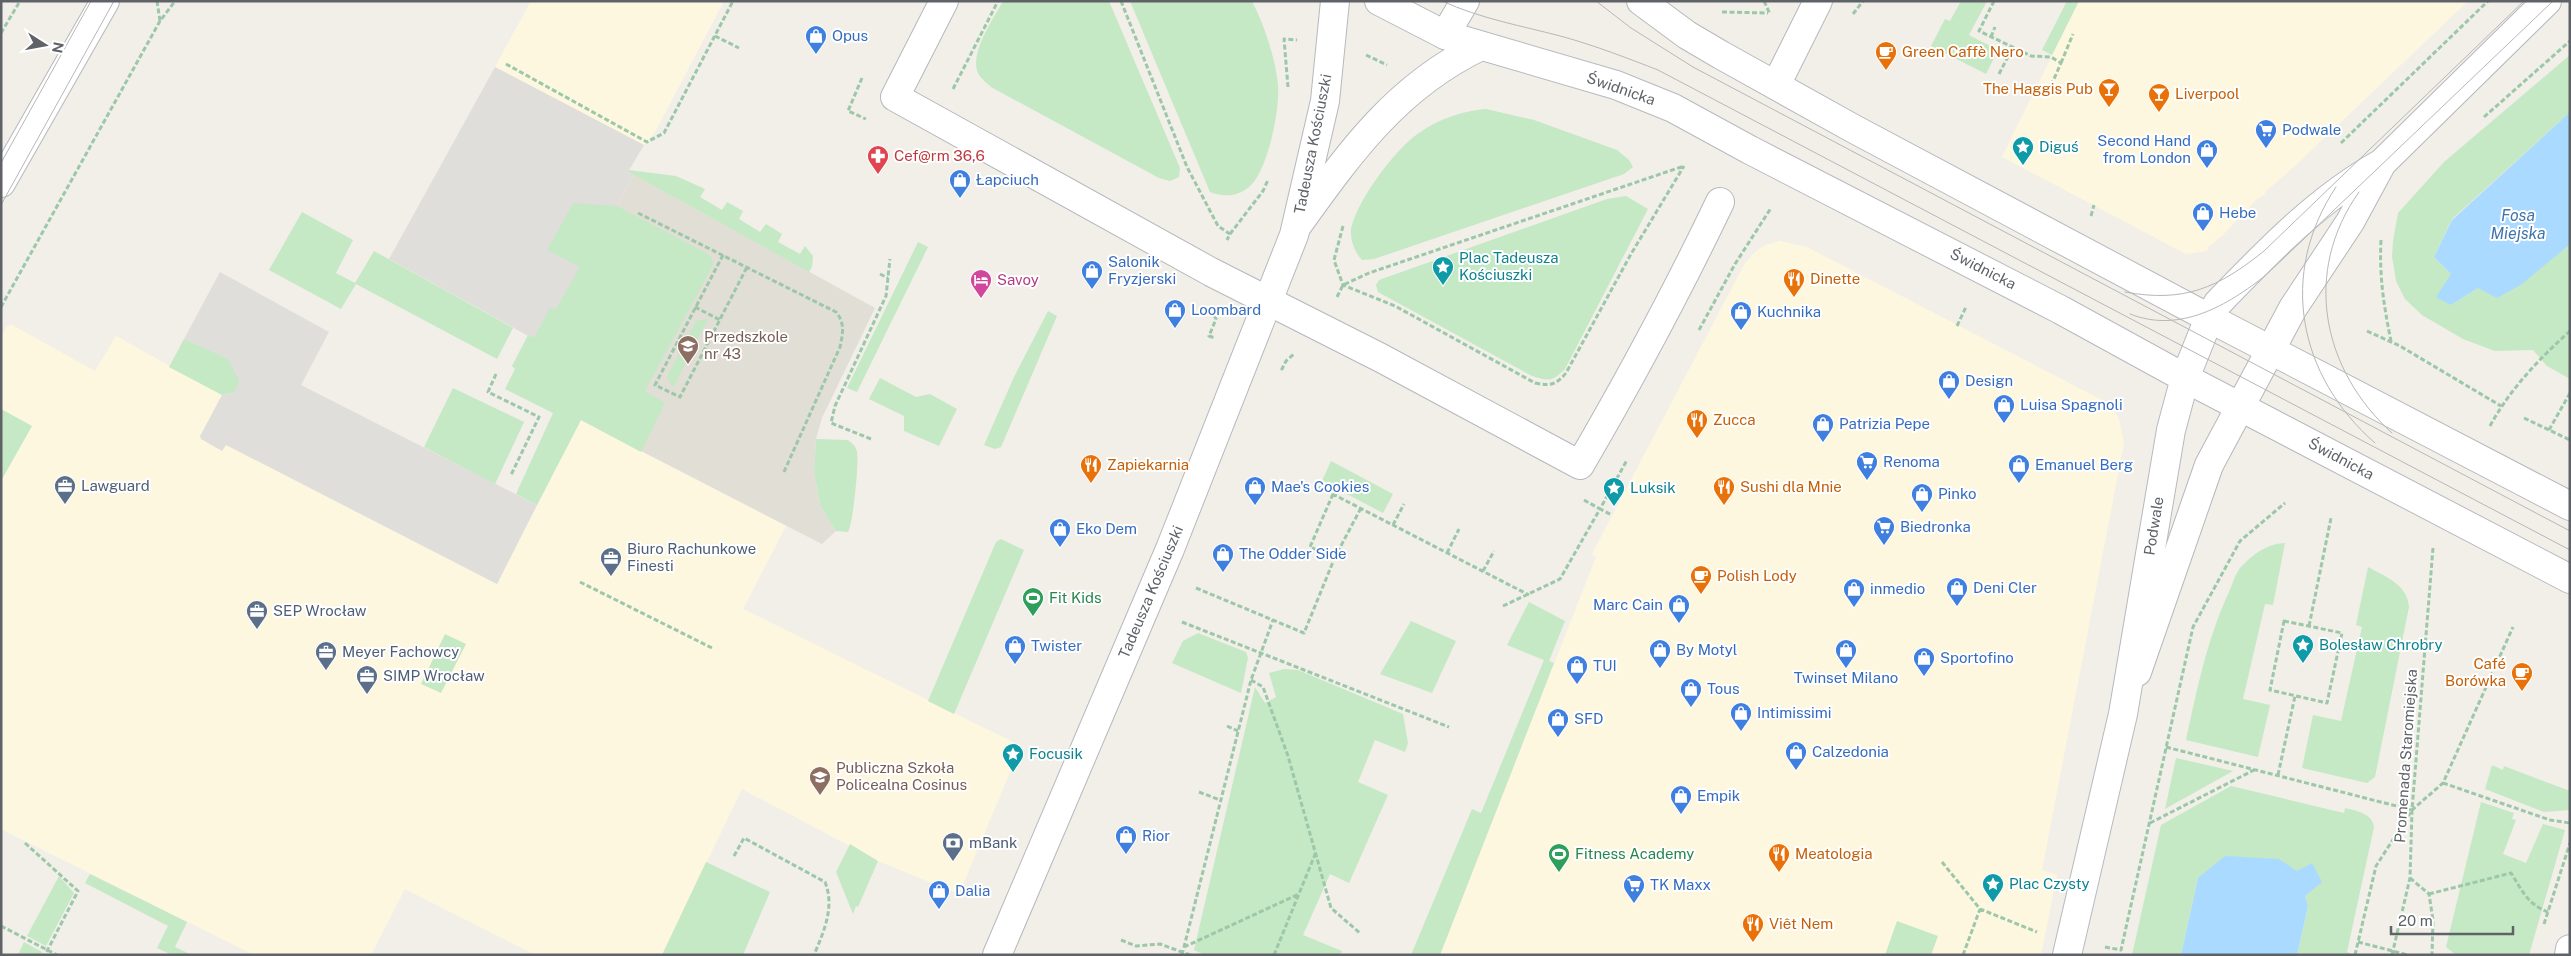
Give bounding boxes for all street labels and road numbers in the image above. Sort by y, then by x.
street label: Świdnicka [1585,68,1658,108]
street label: Tadeusza Kościuszki [1291,72,1334,215]
street label: Świdnicka [1947,244,2019,292]
street label: Świdnicka [2306,433,2377,483]
street label: Podwale [2140,495,2167,557]
street label: Tadeusza Kościuszki [1115,523,1186,661]
street label: Promenada Staromiejska [2391,668,2420,844]

